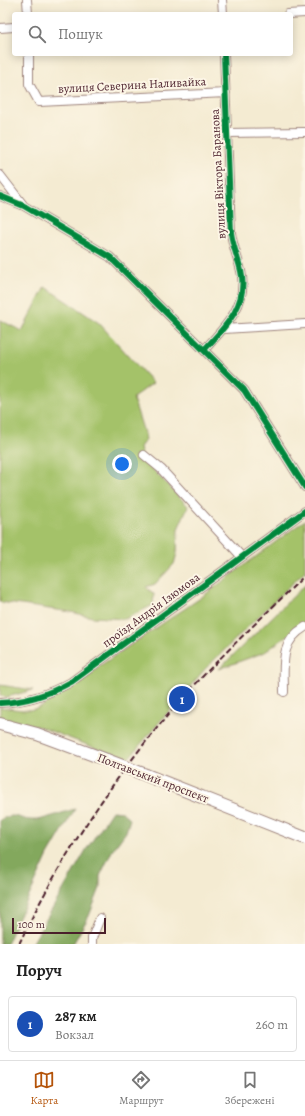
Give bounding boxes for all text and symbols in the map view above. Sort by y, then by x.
search box [12,12,293,56]
icon: search [26,23,48,45]
text: Пошук [58,24,103,44]
street label: вулиця Северина Наливайка [58,73,207,97]
street label: вулиця Віктора Баранова [207,108,229,239]
your location [112,454,132,474]
street label: проїзд Андрія Ізюмова [99,569,203,651]
pin: 1 [169,684,195,714]
street label: Полтавський проспект [95,749,212,807]
scale bar [12,916,106,935]
text: 100 m [18,917,45,932]
text: Поруч [16,959,62,982]
text: 287 км [55,1006,97,1026]
text: 1 [28,1016,32,1033]
text: 260 m [255,1016,288,1033]
text: Вокзал [55,1026,94,1043]
tab: Карта [30,1069,58,1108]
tab: Маршрут [119,1069,164,1108]
tab: Збережені [225,1069,275,1108]

